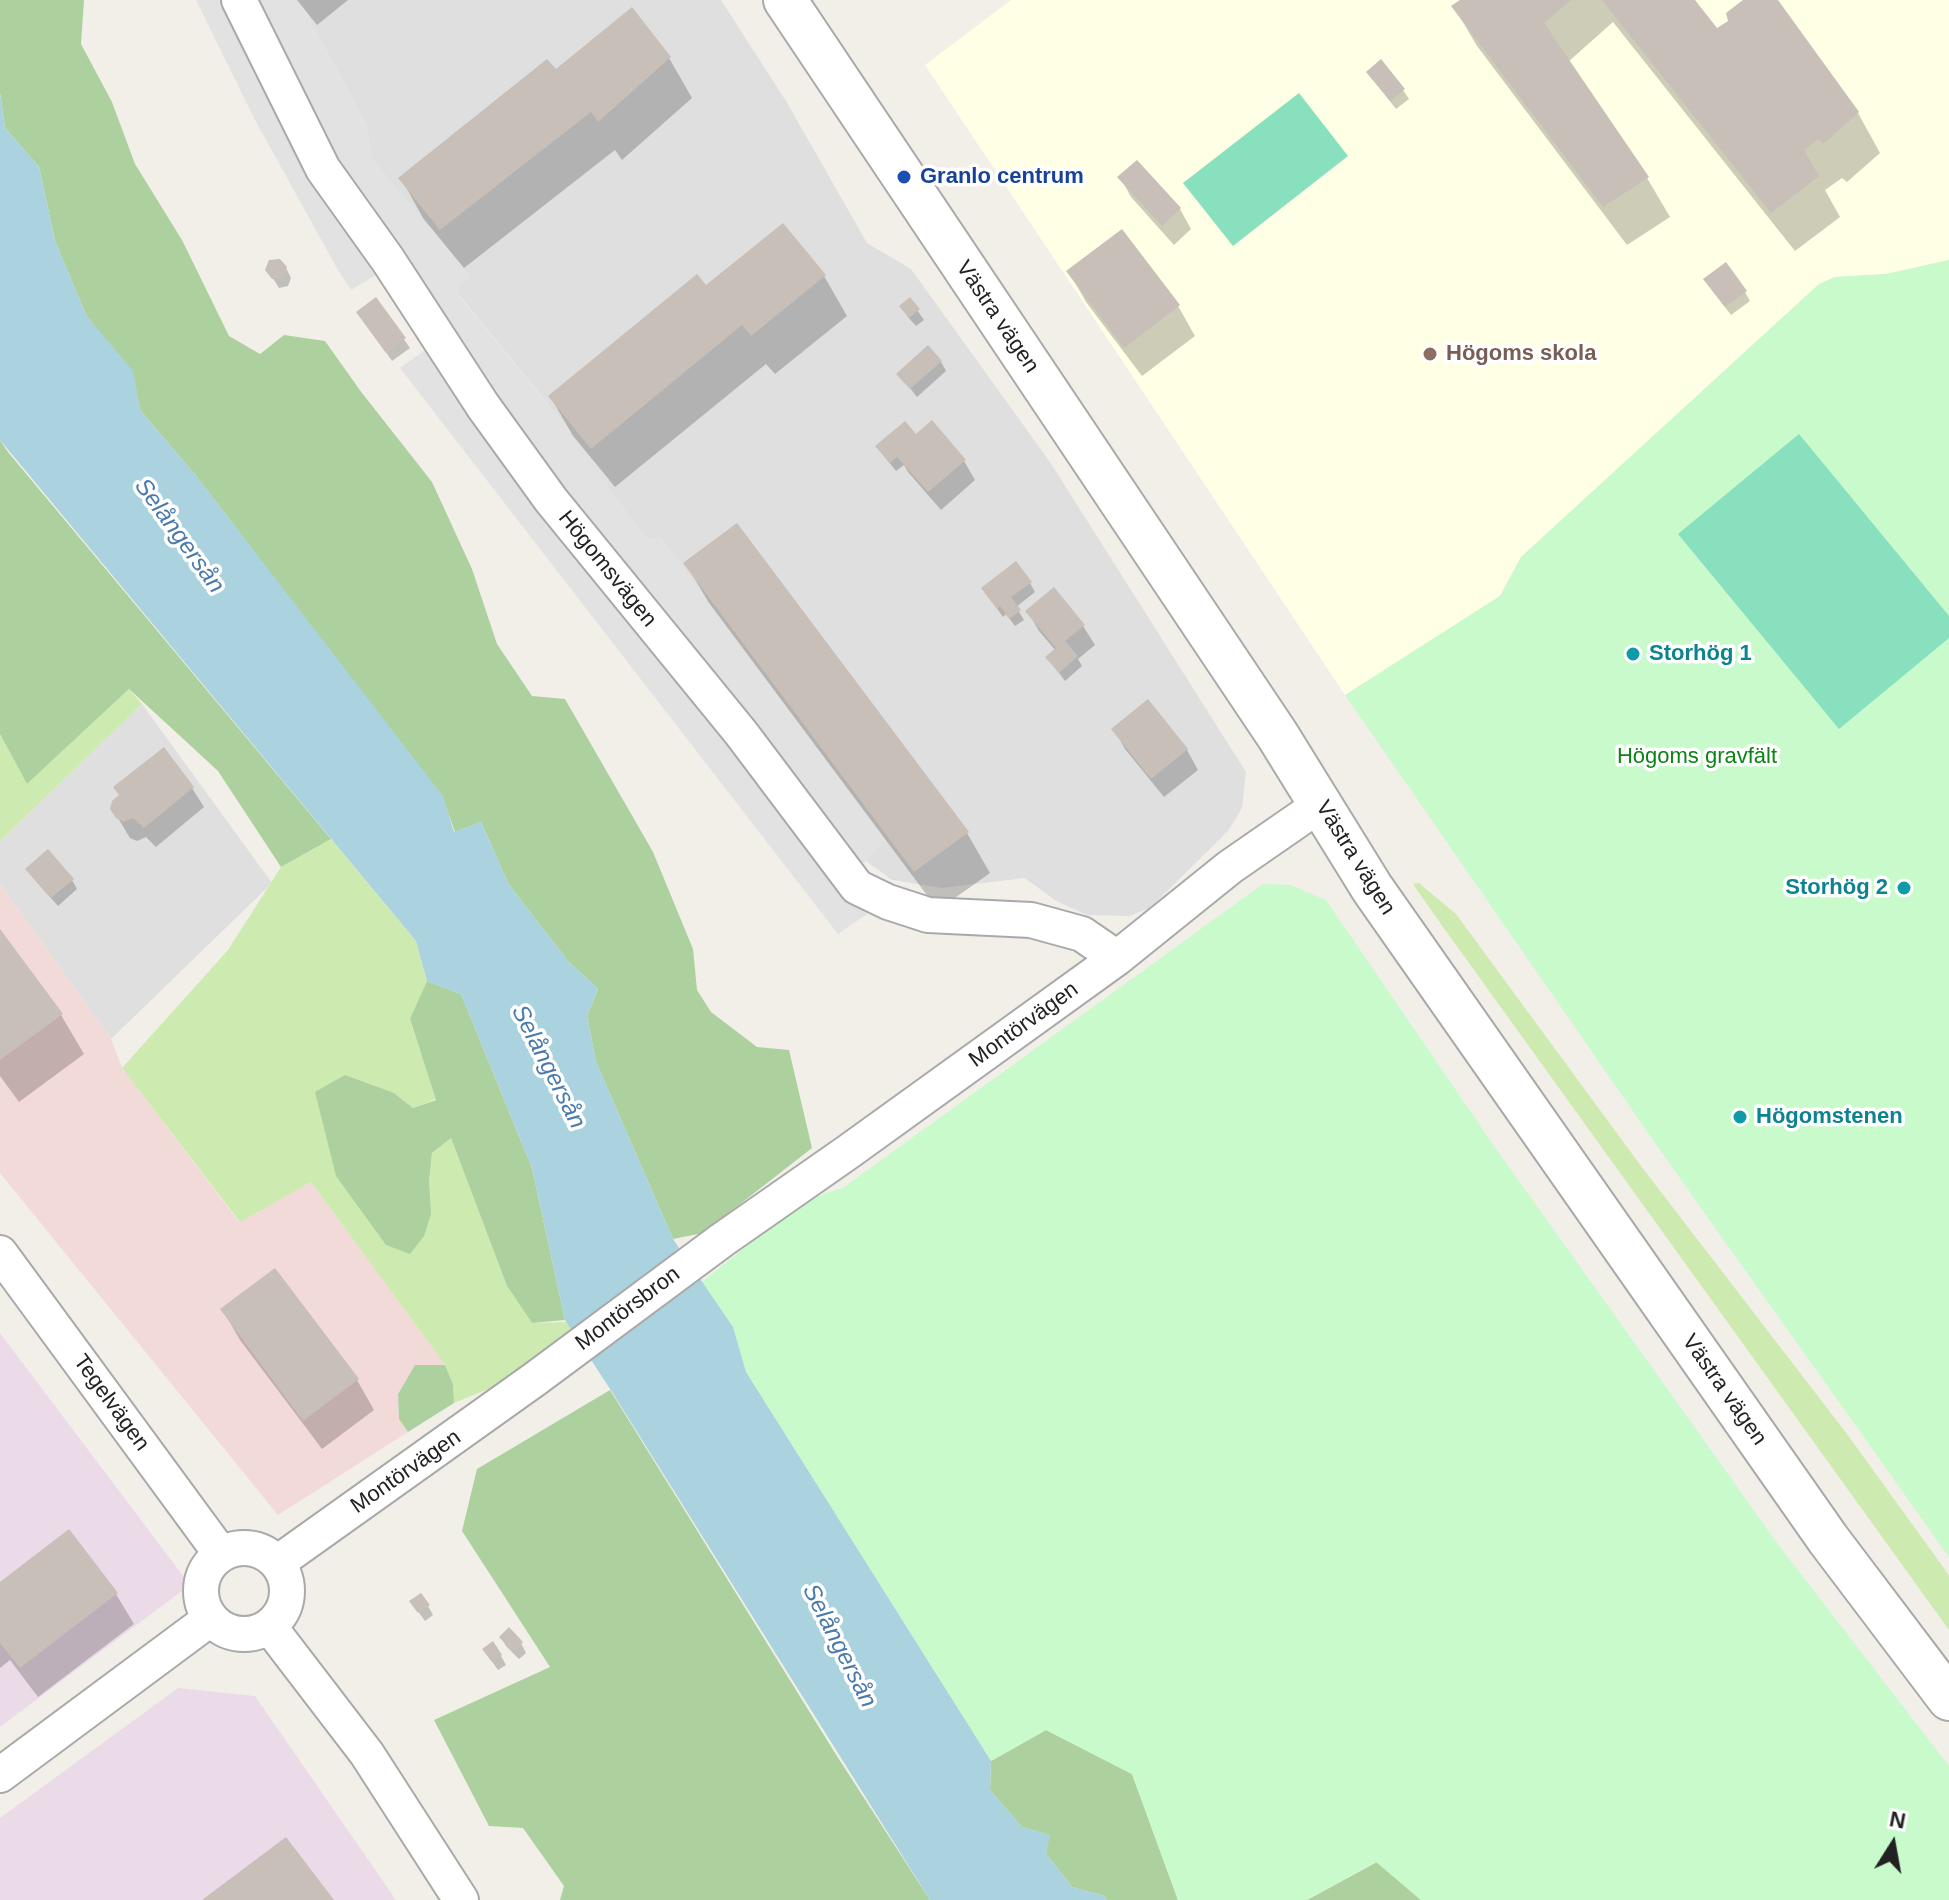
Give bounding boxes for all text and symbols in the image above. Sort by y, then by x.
place label: Granlo centrum [920,164,1084,190]
marker: Granlo centrum [895,168,913,186]
street label: Västra vägen [950,256,1044,378]
place label: Högoms skola [1446,341,1596,367]
marker: Högoms skola [1421,345,1439,363]
water label: Selångersån [128,473,230,599]
street label: Högomsvägen [552,506,662,632]
place label: Storhög 1 [1649,641,1752,667]
marker: Storhög 1 [1624,645,1642,663]
park label: Högoms gravfält [1617,744,1777,770]
street label: Västra vägen [1309,796,1401,920]
place label: Storhög 2 [1785,875,1888,901]
marker: Storhög 2 [1895,879,1913,897]
street label: Montörvägen [964,977,1084,1073]
water label: Selångersån [505,1000,591,1134]
place label: Högomstenen [1756,1104,1903,1130]
marker: Högomstenen [1731,1108,1749,1126]
street label: Montörsbron [571,1261,685,1357]
street label: Västra vägen [1676,1329,1772,1451]
street label: Tegelvägen [67,1350,155,1456]
street label: Montörvägen [346,1424,466,1520]
water label: Selångersån [796,1579,882,1713]
north arrow [1853,1804,1933,1884]
text: N [1887,1806,1908,1834]

